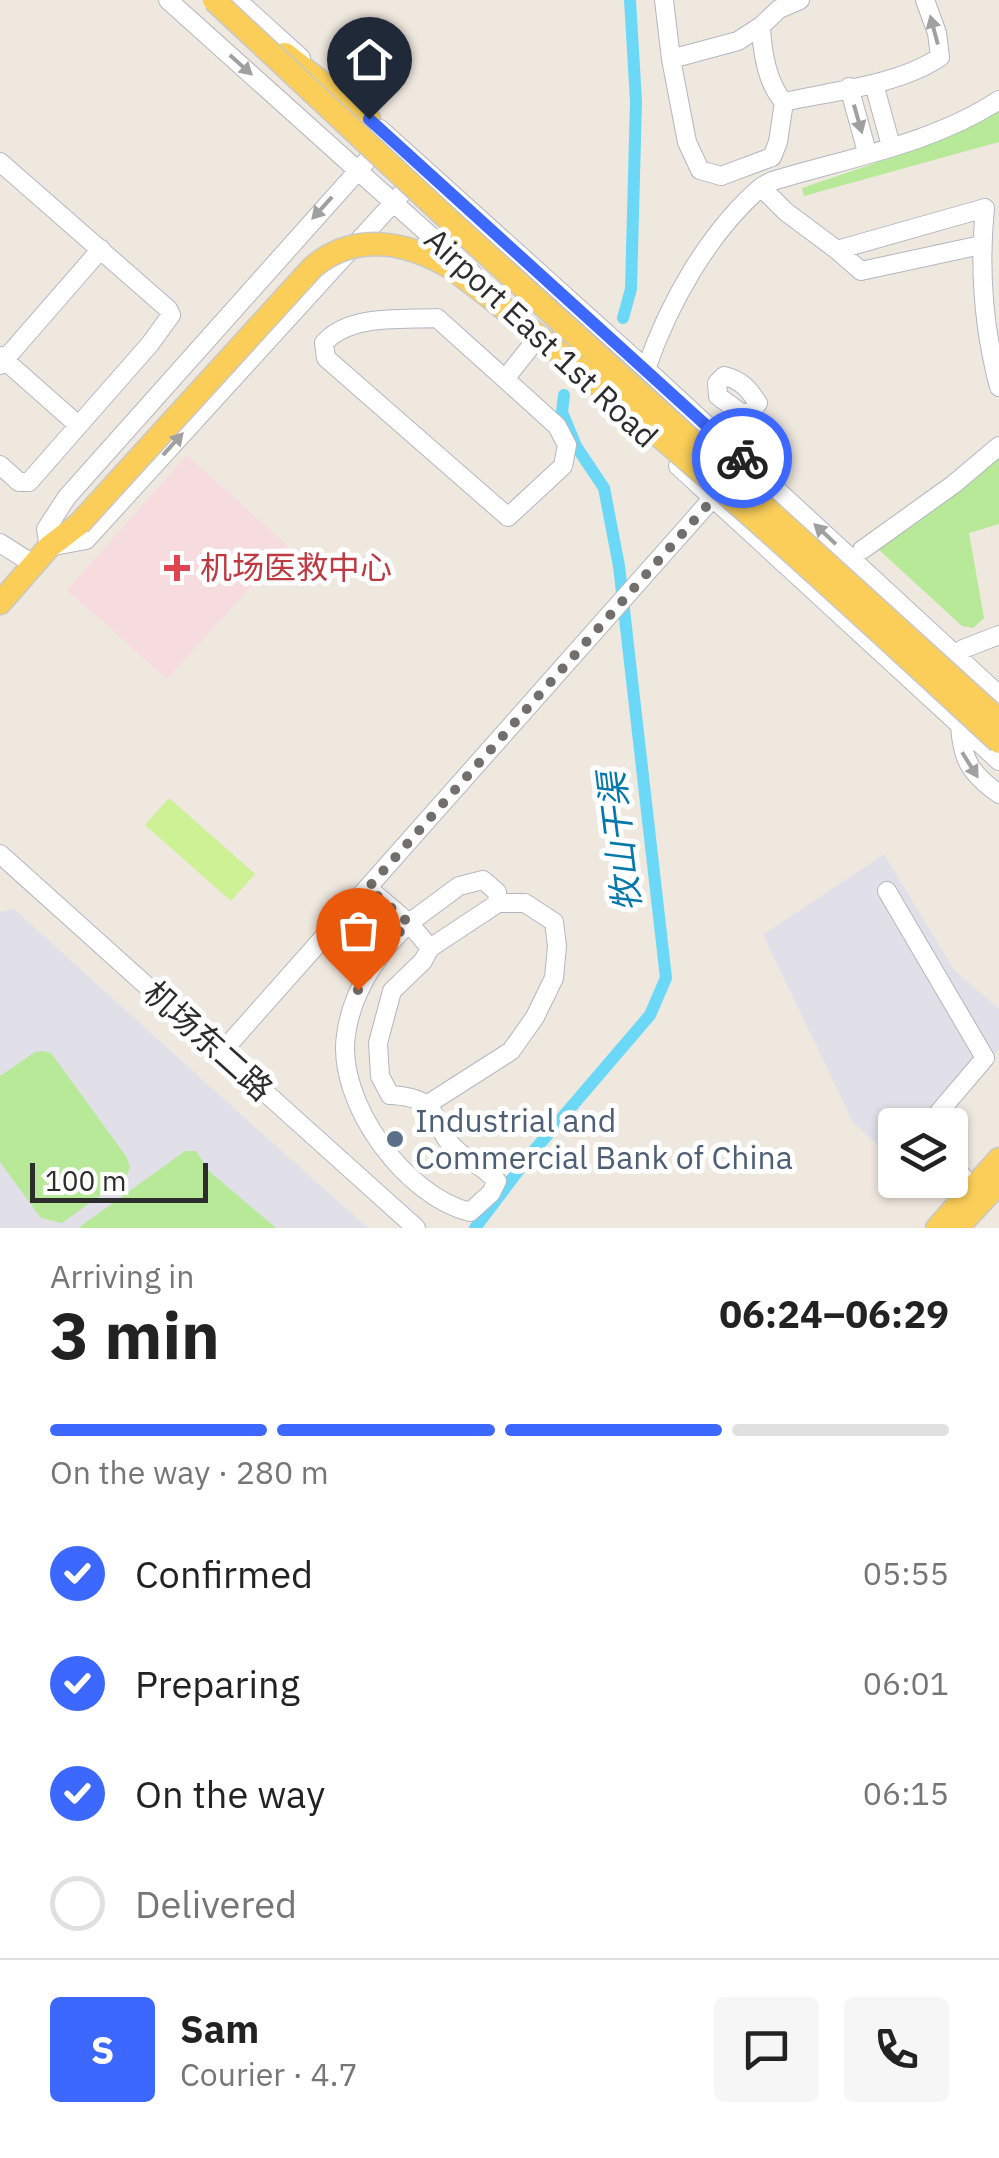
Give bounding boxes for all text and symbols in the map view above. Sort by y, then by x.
one-way arrow [926,14,942,45]
pin [327,17,412,120]
icon: home [342,32,397,87]
one-way arrow [228,53,253,75]
one-way arrow [851,105,866,135]
one-way arrow [312,195,334,220]
street label: Airport East 1st Road [416,218,667,456]
courier [692,408,792,508]
icon: bike [715,431,770,486]
one-way arrow [161,432,184,456]
one-way arrow [813,523,837,546]
place label: 机场医救中心 [200,546,392,588]
marker: 机场医救中心 [164,555,190,581]
one-way arrow [960,751,979,778]
water label: 牧山干渠 [587,765,650,914]
pin [316,888,401,991]
icon: bag [331,903,386,958]
street label: 机场东二路 [135,971,282,1109]
place label: Industrial and Commercial Bank of China [415,1099,793,1178]
map controls [878,1108,968,1198]
button: layers [878,1108,968,1198]
marker: Industrial and Commercial Bank of China [384,1128,406,1150]
scale bar [30,1158,208,1202]
text: 100 m [45,1162,126,1199]
text: Arriving in [50,1255,195,1297]
text: 06:24–06:29 [719,1289,949,1338]
text: 3 min [50,1292,220,1377]
text: On the way · 280 m [50,1451,329,1493]
icon: check [50,1546,105,1601]
text: Confirmed [135,1549,313,1598]
text: 05:55 [863,1552,949,1594]
icon: check [50,1656,105,1711]
text: Preparing [135,1659,300,1708]
text: 06:01 [863,1662,949,1704]
icon: check [50,1766,105,1821]
text: On the way [135,1769,325,1818]
text: 06:15 [863,1772,949,1814]
text: Delivered [135,1879,297,1928]
button: chat [714,1997,819,2102]
button: phone [844,1997,949,2102]
text: Sam [180,2004,259,2053]
text: S [91,2025,114,2074]
text: Courier · 4.7 [180,2053,358,2095]

